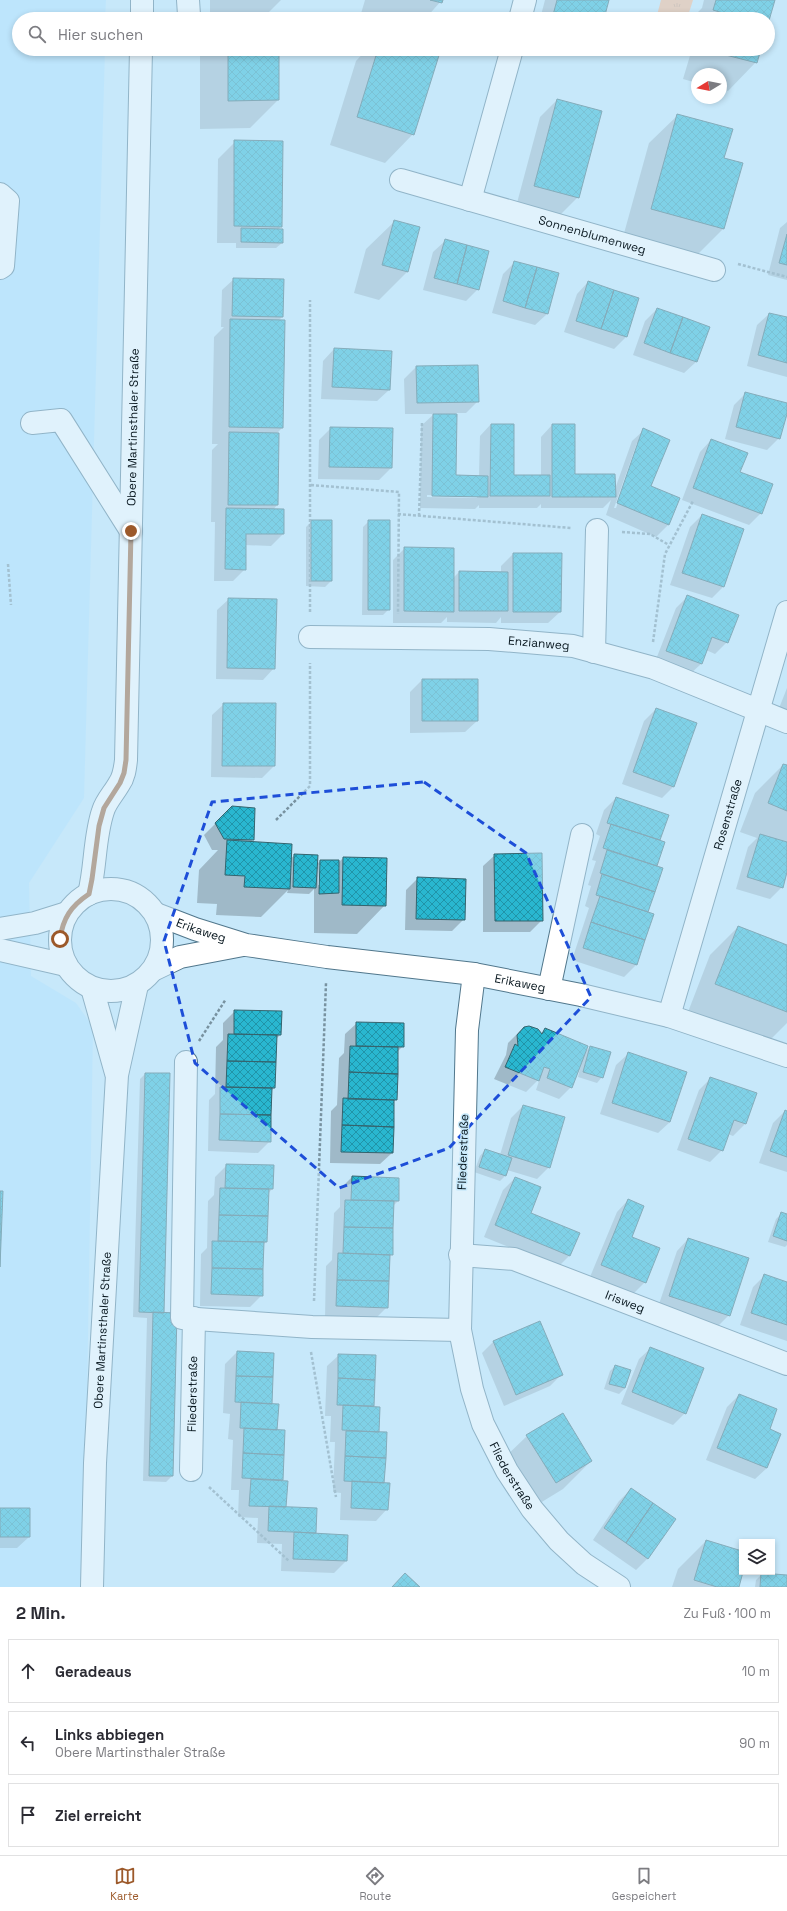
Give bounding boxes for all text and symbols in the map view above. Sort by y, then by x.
search box [12,12,775,56]
icon: search [26,23,48,45]
text: Hier suchen [58,25,143,44]
north arrow [691,68,727,104]
street label: Sonnenblumenweg [537,212,648,258]
street label: Obere Martinsthaler Straße [123,348,143,506]
route end [122,522,140,540]
street label: Enzianweg [507,633,570,654]
street label: Rosenstraße [710,777,746,852]
street label: Erikaweg [174,914,228,946]
route start [51,930,69,948]
street label: Erikaweg [493,970,547,996]
street label: Fliederstraße [454,1114,472,1190]
street label: Obere Martinsthaler Straße [90,1251,115,1409]
street label: Irisweg [603,1287,647,1316]
street label: Fliederstraße [184,1356,201,1432]
street label: Fliederstraße [486,1439,538,1513]
map controls [739,1539,775,1575]
button: layers [739,1539,775,1575]
text: 2 Min. [16,1602,65,1624]
text: Zu Fuß · 100 m [683,1605,771,1622]
icon: ahead [17,1660,39,1682]
text: Geradeaus [55,1662,132,1681]
text: 10 m [742,1663,770,1680]
text: Links abbiegen [55,1725,164,1744]
icon: left [17,1732,39,1754]
text: 90 m [739,1735,770,1752]
text: Obere Martinsthaler Straße [55,1744,225,1761]
icon: arrive [17,1804,39,1826]
text: Ziel erreicht [55,1806,142,1825]
tab: Karte [110,1865,139,1903]
tab: Route [359,1865,391,1903]
tab: Gespeichert [612,1865,677,1903]

